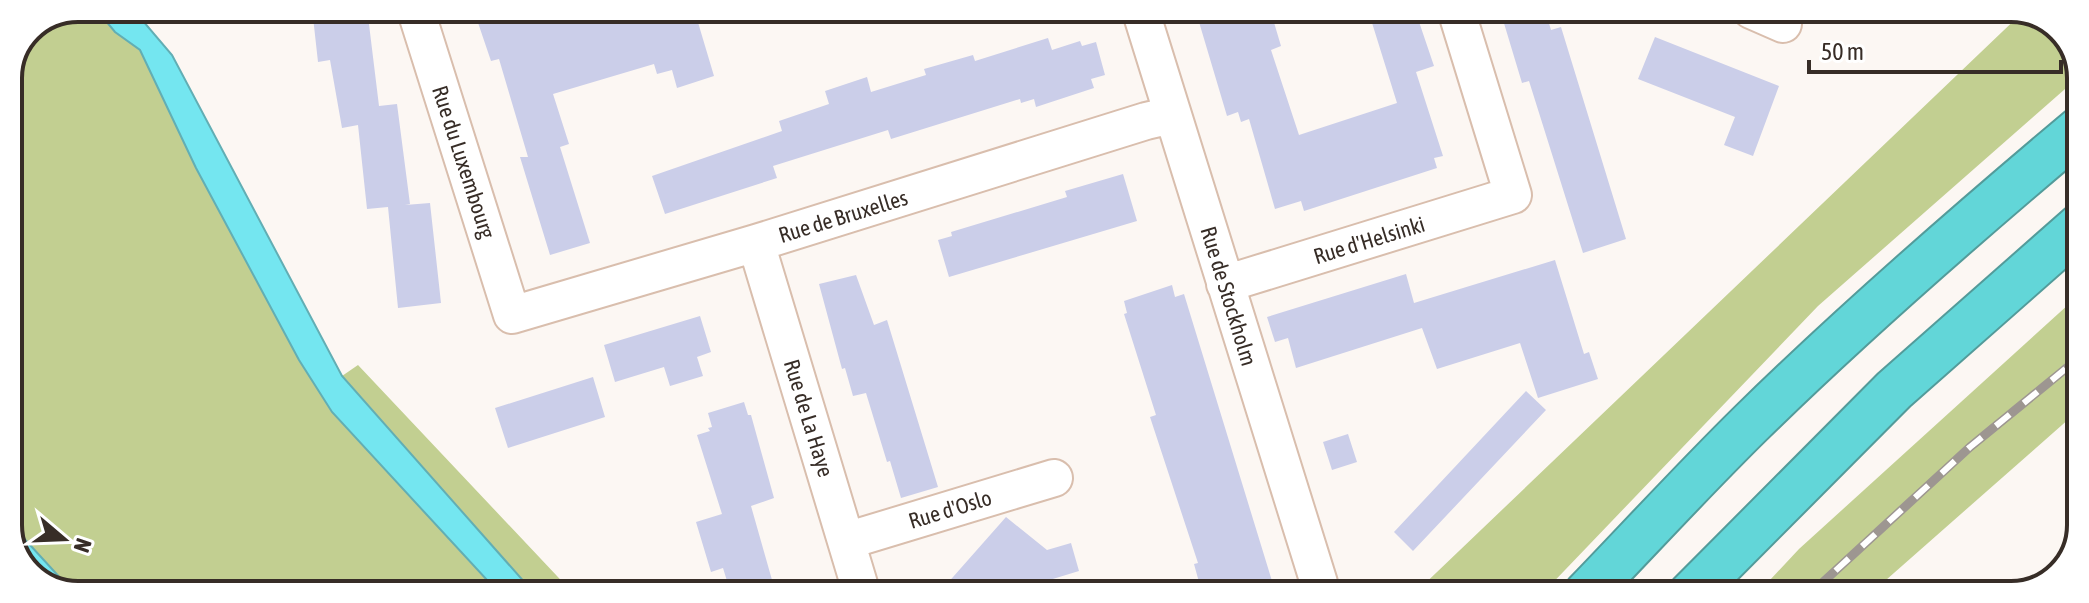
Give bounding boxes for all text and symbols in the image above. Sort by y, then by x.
scale bar [1809,24,2061,74]
text: 50 m [1821,38,1864,65]
street label: Rue du Luxembourg [427,82,501,242]
street label: Rue de Bruxelles [775,184,911,248]
street label: Rue d'Helsinki [1310,211,1428,269]
street label: Rue de Stockholm [1195,223,1263,369]
street label: Rue de La Haye [779,356,839,480]
street label: Rue d'Oslo [905,484,995,534]
north arrow [24,499,104,579]
text: N [69,535,97,556]

